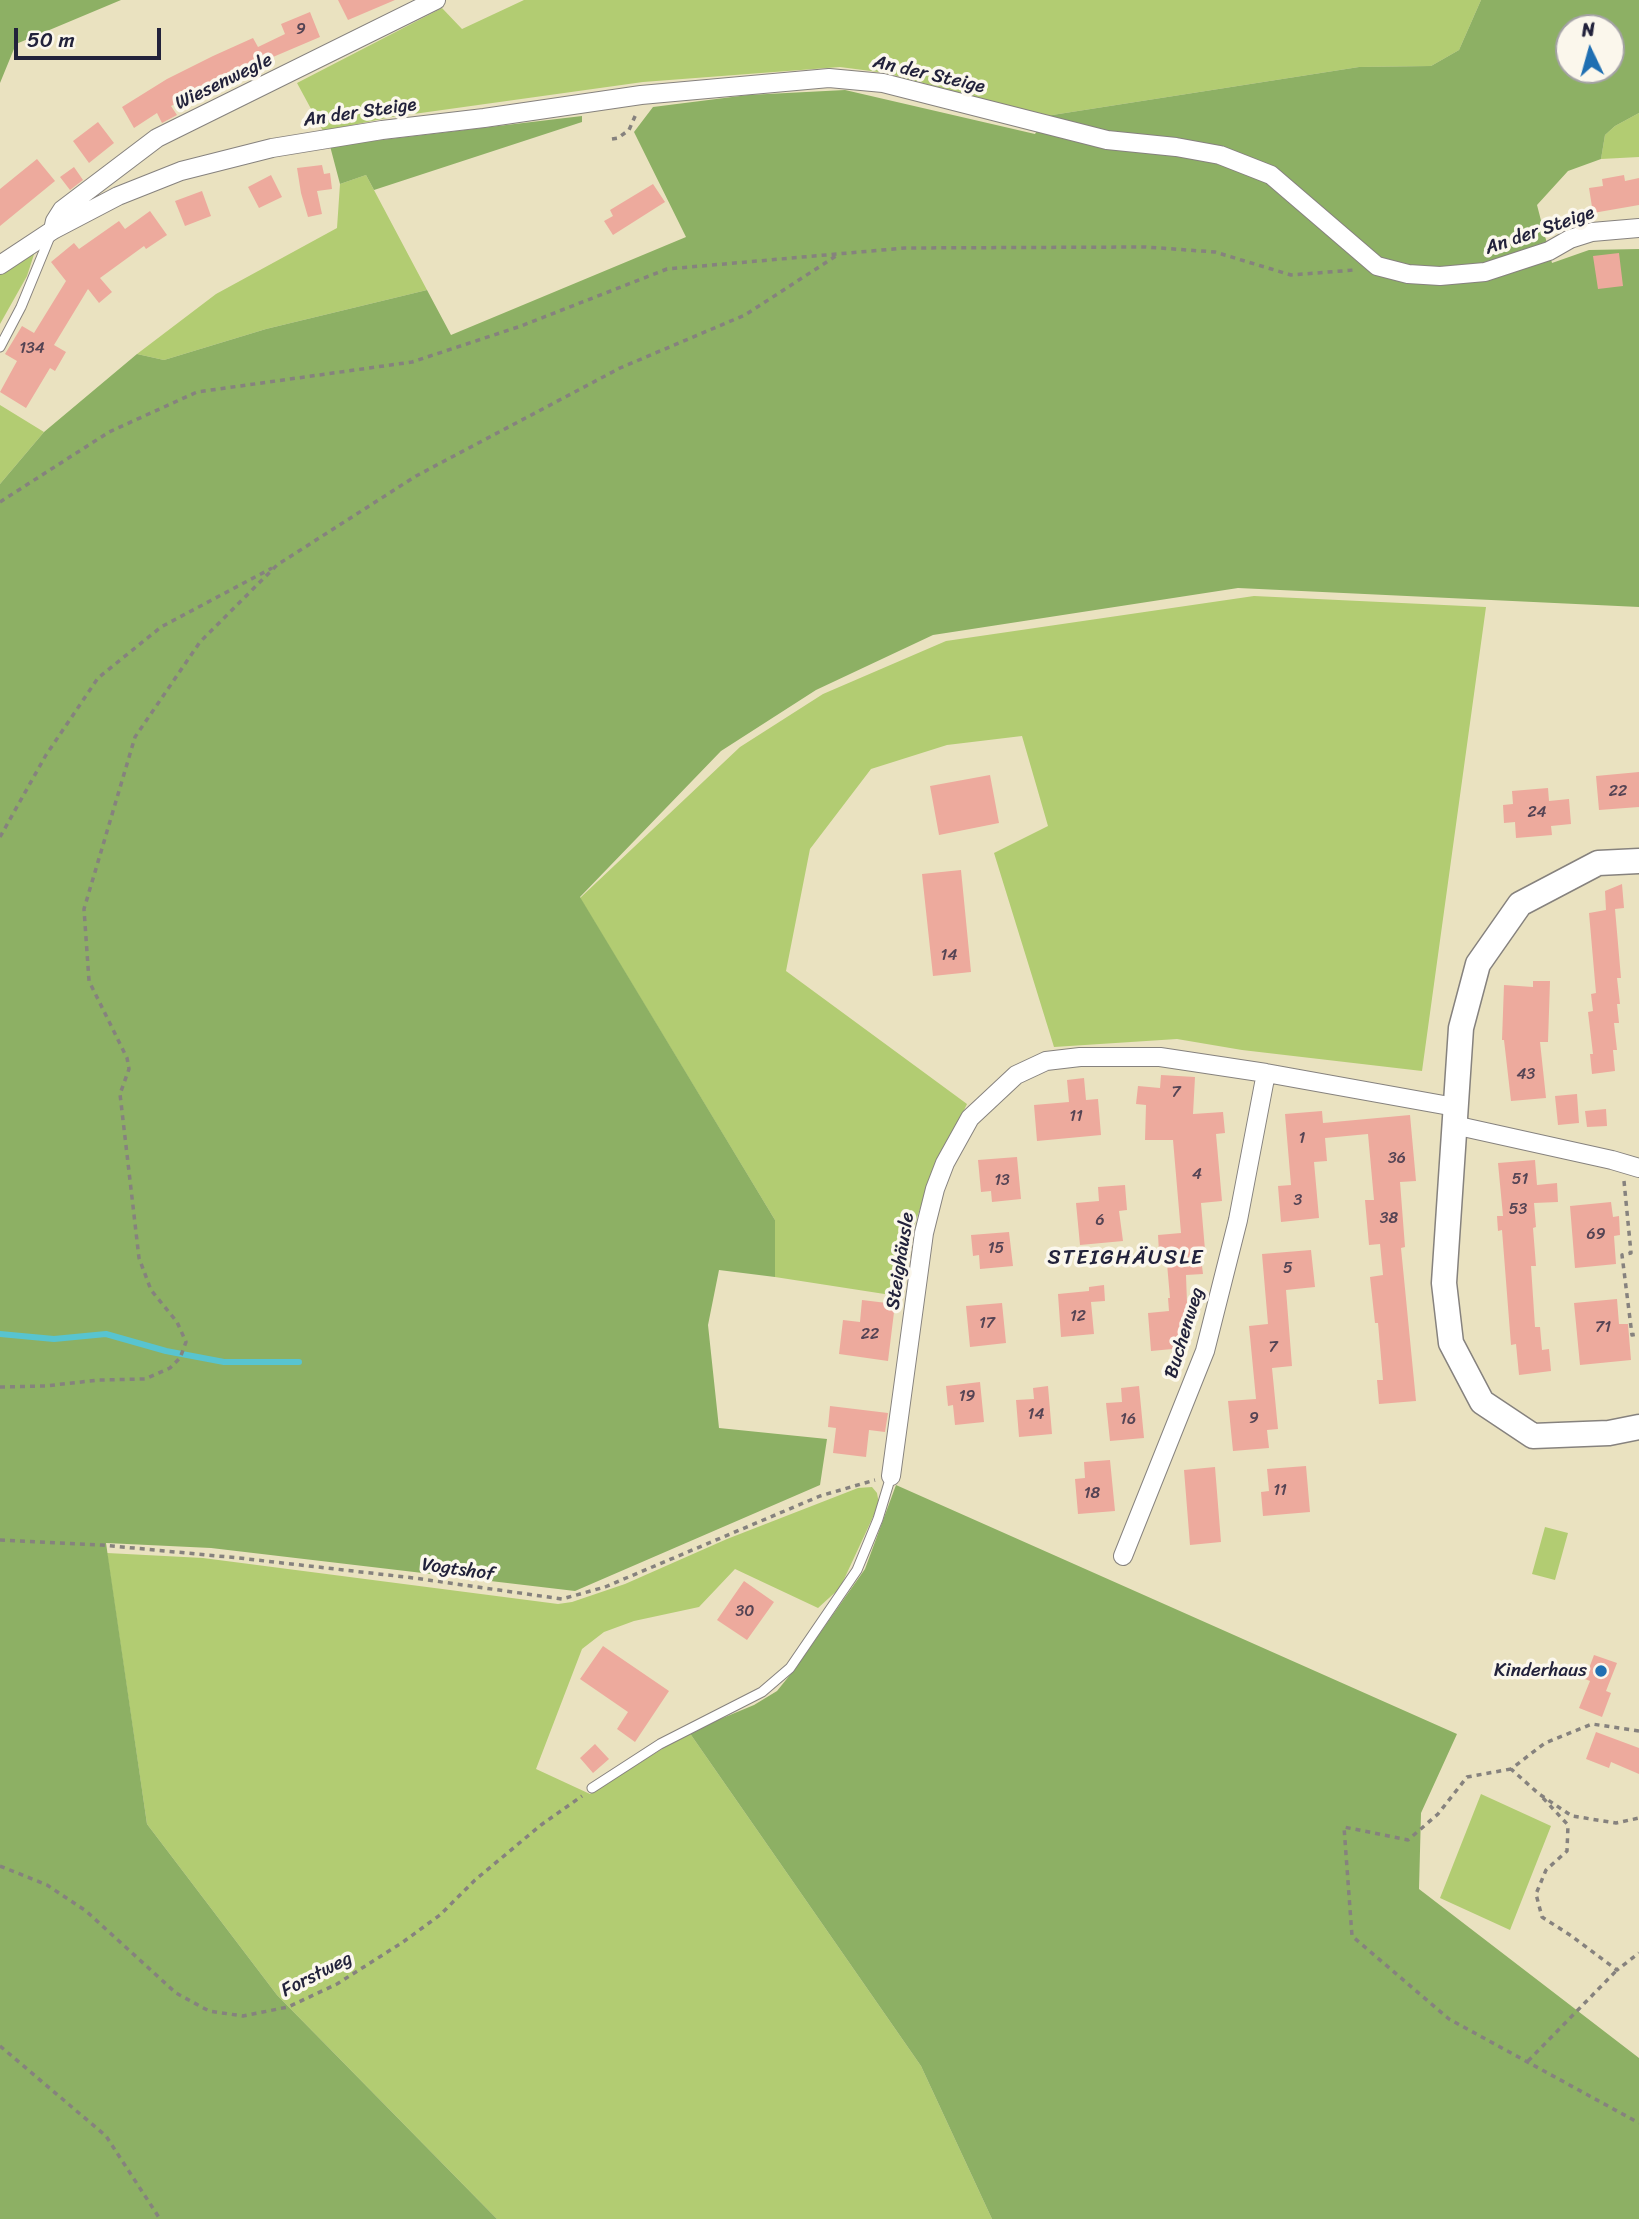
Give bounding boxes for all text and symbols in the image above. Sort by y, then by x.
text: N [1580,13,1596,47]
scale bar [18,14,164,58]
north arrow [1555,14,1625,84]
house number: 9 [296,20,306,40]
text: 50 m [27,21,75,59]
street label: Wiesenwegle [172,49,276,115]
street label: An der Steige [871,51,987,99]
street label: An der Steige [302,94,418,132]
street label: An der Steige [1482,202,1598,260]
house number: 134 [19,339,45,359]
house number: 22 [1609,782,1627,802]
house number: 24 [1527,803,1547,823]
house number: 14 [941,946,957,966]
house number: 43 [1517,1065,1535,1085]
house number: 7 [1171,1083,1181,1103]
house number: 11 [1069,1107,1083,1127]
house number: 1 [1299,1129,1305,1149]
house number: 36 [1388,1149,1406,1169]
house number: 4 [1192,1165,1202,1185]
house number: 51 [1512,1170,1528,1190]
house number: 13 [994,1171,1010,1191]
house number: 3 [1294,1191,1302,1211]
house number: 53 [1509,1200,1527,1220]
house number: 38 [1380,1209,1398,1229]
street label: Steighäusle [882,1211,920,1311]
house number: 6 [1095,1211,1105,1231]
house number: 69 [1587,1225,1605,1245]
house number: 15 [988,1239,1004,1259]
district label: STEIGHÄUSLE [1050,1246,1202,1272]
house number: 5 [1283,1259,1293,1279]
street label: Buchenweg [1160,1285,1210,1381]
house number: 12 [1070,1307,1086,1327]
house number: 17 [979,1314,995,1334]
house number: 71 [1595,1318,1611,1338]
house number: 22 [861,1325,879,1345]
house number: 7 [1268,1338,1278,1358]
house number: 19 [959,1387,975,1407]
house number: 14 [1028,1405,1044,1425]
house number: 9 [1249,1409,1259,1429]
house number: 16 [1120,1410,1136,1430]
house number: 11 [1273,1481,1287,1501]
house number: 18 [1084,1484,1100,1504]
street label: Vogtshof [420,1554,496,1586]
house number: 30 [736,1602,754,1622]
place label: Kinderhaus [1494,1660,1587,1682]
marker: Kinderhaus [1593,1663,1609,1679]
street label: Forstweg [278,1947,356,2003]

